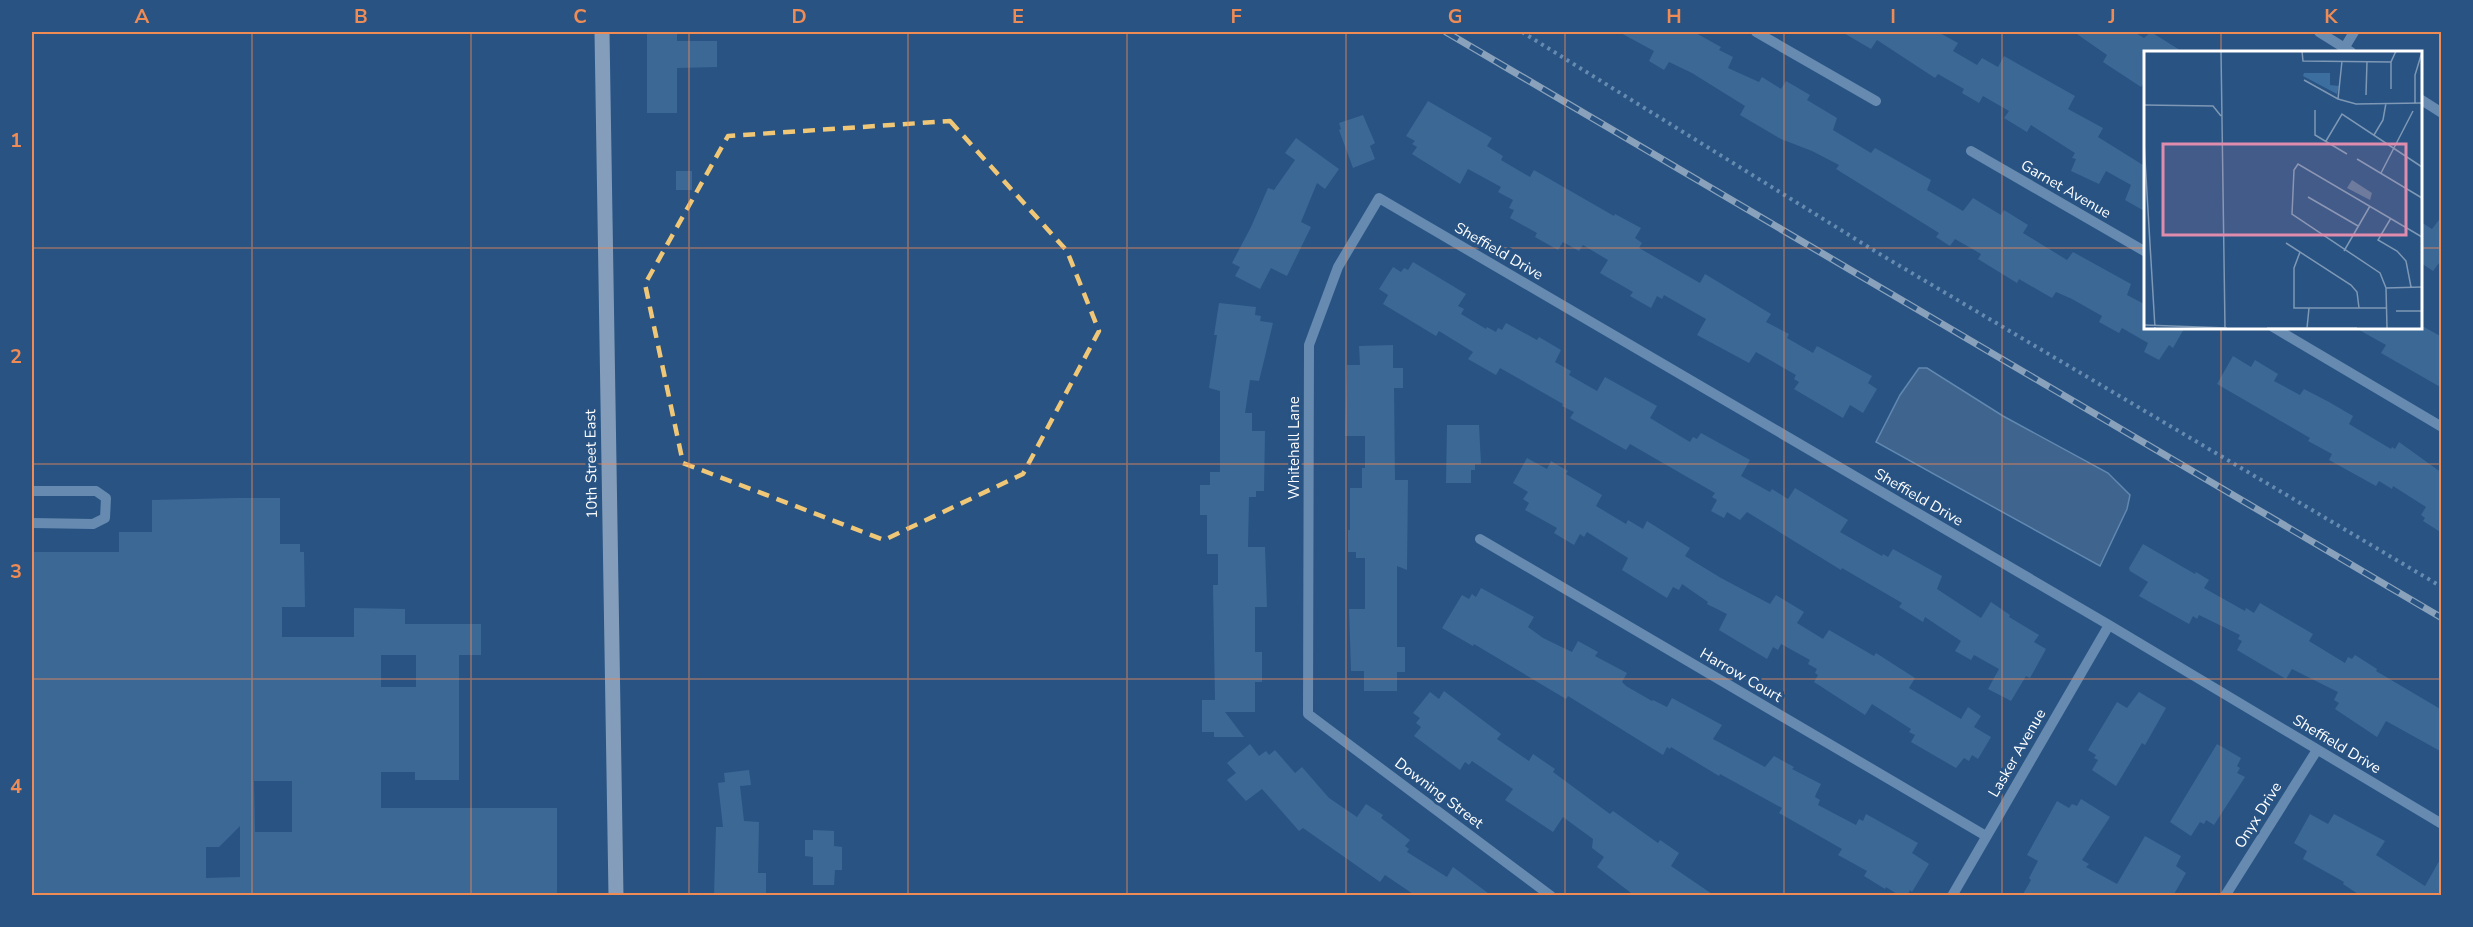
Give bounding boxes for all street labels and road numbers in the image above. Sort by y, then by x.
street label: Garnet Avenue [2017,155,2115,223]
street label: Sheffield Drive [1451,217,1547,285]
street label: Whitehall Lane [1284,396,1304,500]
street label: 10th Street East [580,408,602,519]
street label: Sheffield Drive [1871,463,1967,531]
street label: Harrow Court [1696,643,1787,707]
street label: Lasker Avenue [1984,705,2050,801]
street label: Sheffield Drive [2289,710,2385,778]
street label: Downing Street [1391,753,1488,833]
street label: Onyx Drive [2230,778,2286,852]

